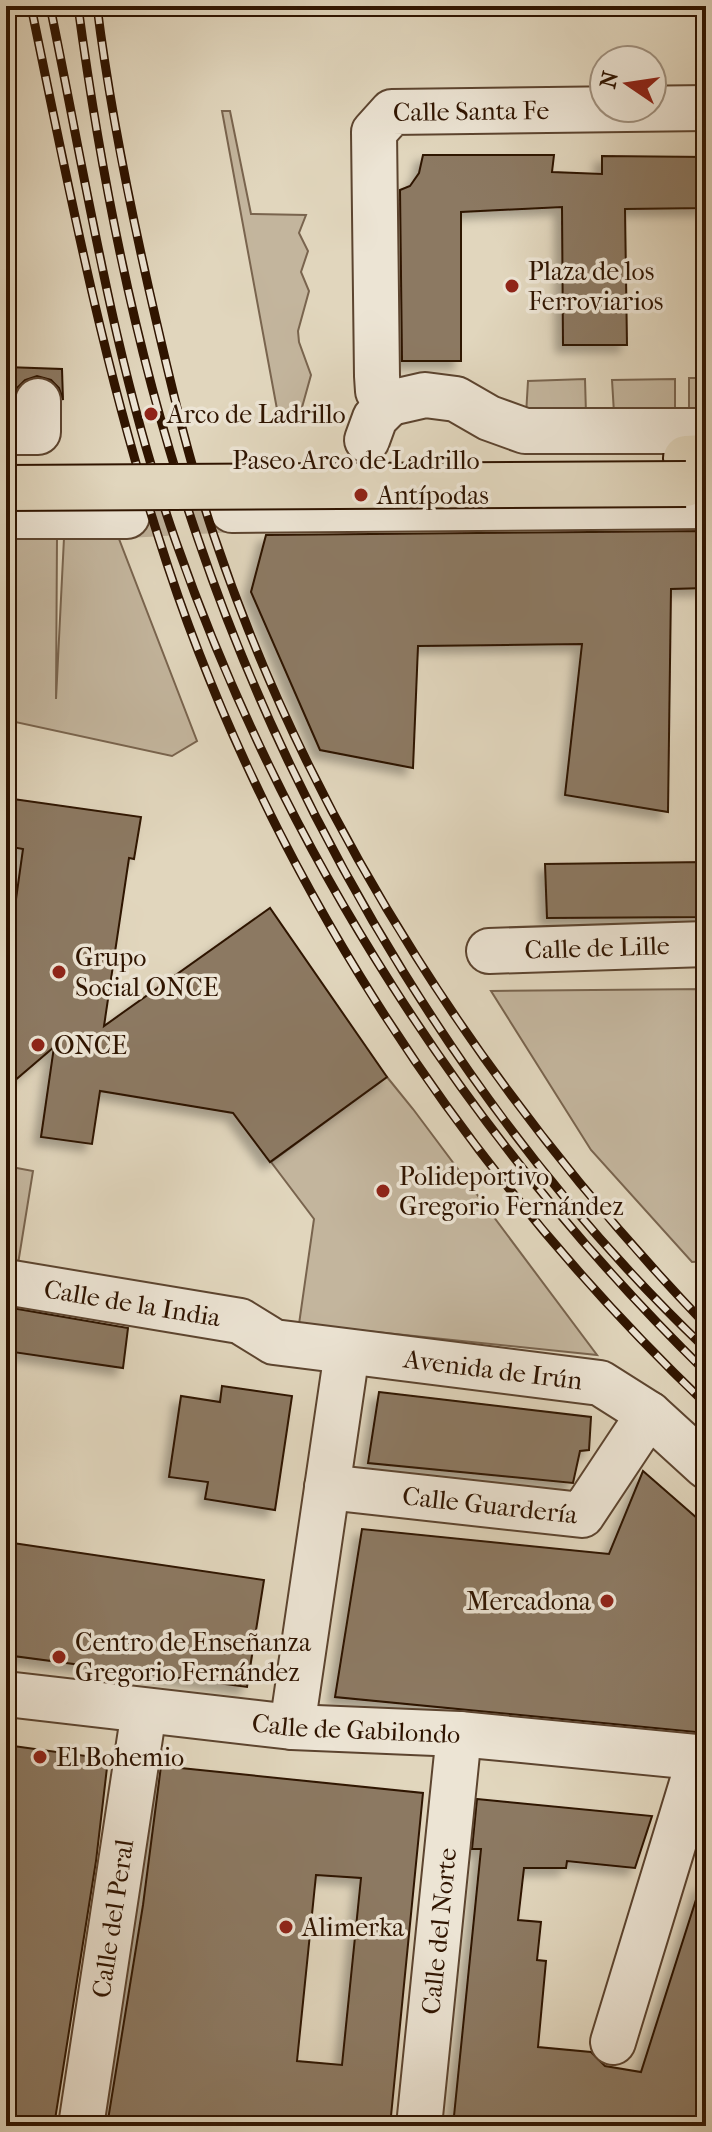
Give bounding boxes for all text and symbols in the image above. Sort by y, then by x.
north arrow [588,44,668,124]
text: N [595,68,624,91]
street label: Calle Santa Fe [393,95,549,128]
place label: Plaza de los Ferroviarios [528,256,663,317]
marker: Plaza de los Ferroviarios [503,277,521,295]
place label: Arco de Ladrillo [166,399,346,430]
marker: Arco de Ladrillo [142,405,160,423]
street label: Paseo Arco de Ladrillo [232,445,480,476]
place label: Antípodas [376,480,489,511]
marker: Antípodas [352,486,370,504]
street label: Calle de Lille [524,930,670,966]
place label: Grupo Social ONCE [75,942,219,1003]
marker: Grupo Social ONCE [50,963,68,981]
place label: ONCE [54,1030,127,1061]
marker: ONCE [29,1036,47,1054]
place label: Polideportivo Gregorio Fernández [399,1161,624,1222]
marker: Polideportivo Gregorio Fernández [374,1182,392,1200]
street label: Calle de la India [42,1274,224,1334]
street label: Avenida de Irún [401,1343,584,1397]
street label: Calle Guardería [401,1480,580,1531]
place label: Mercadona [466,1586,592,1617]
marker: Mercadona [598,1592,616,1610]
place label: Centro de Enseñanza Gregorio Fernández [75,1627,312,1688]
marker: Centro de Enseñanza Gregorio Fernández [50,1648,68,1666]
street label: Calle de Gabilondo [250,1707,461,1750]
place label: El Bohemio [56,1742,184,1773]
marker: El Bohemio [31,1748,49,1766]
street label: Calle del Peral [86,1837,140,2000]
street label: Calle del Norte [415,1846,463,2016]
place label: Alimerka [301,1912,405,1943]
marker: Alimerka [277,1918,295,1936]

